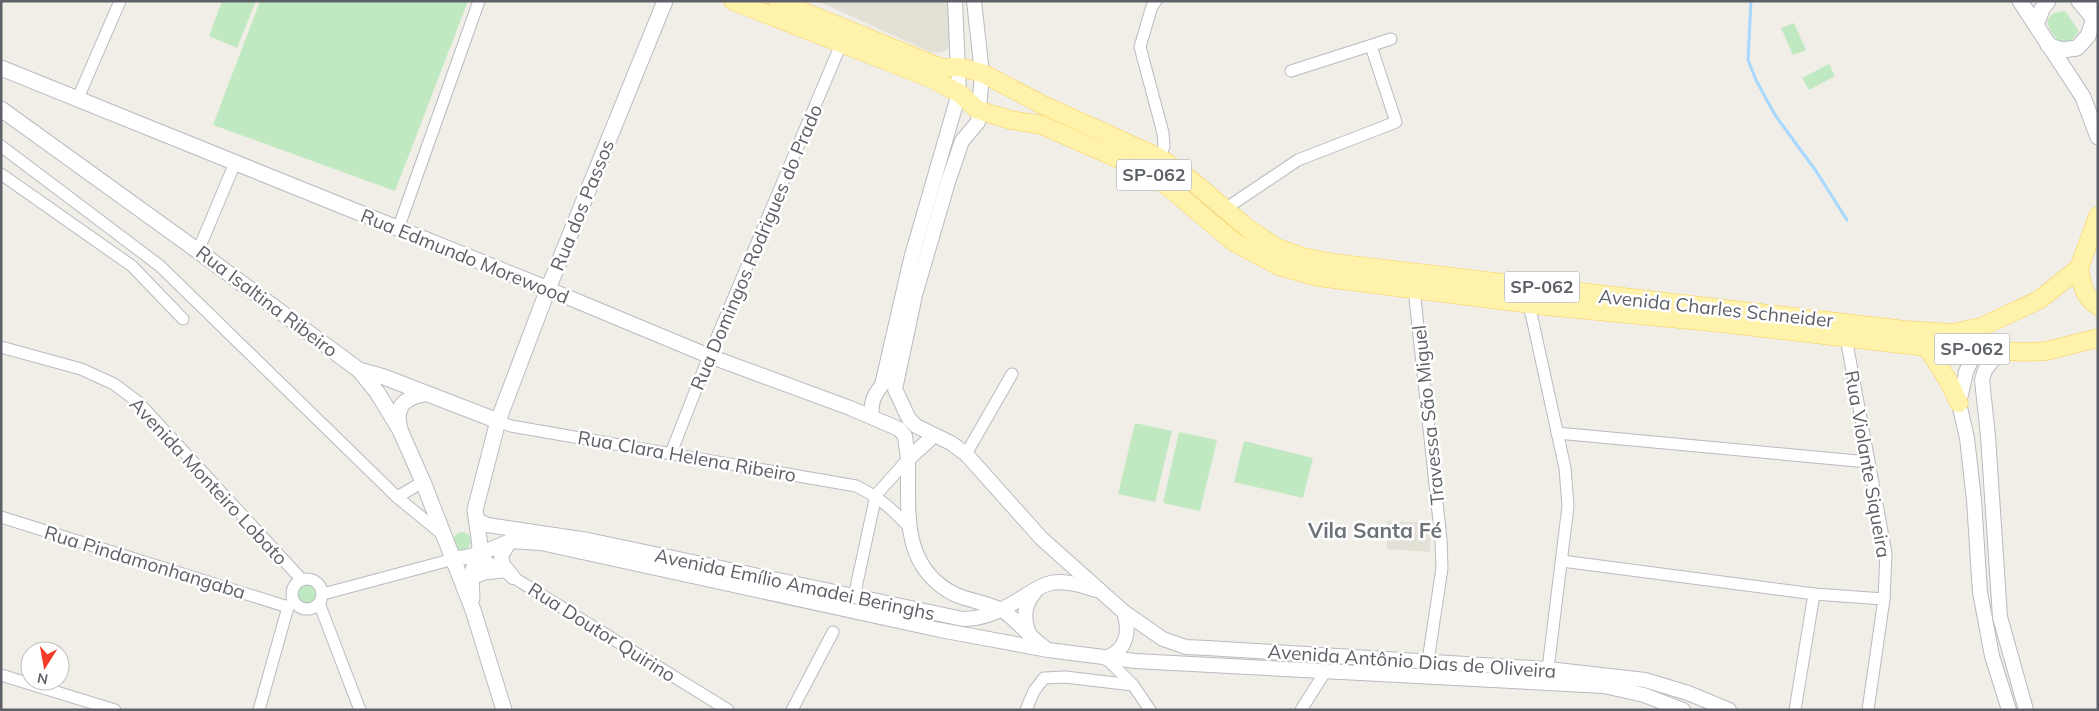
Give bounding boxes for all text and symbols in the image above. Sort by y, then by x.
street label: Rua Domingos Rodrigues do Prado [685,100,827,394]
street label: Rua dos Passos [545,136,619,274]
road number: SP-062 [1116,160,1192,190]
street label: Rua Edmundo Morewood [357,203,573,309]
street label: Rua Isaltina Ribeiro [192,240,342,362]
road number: SP-062 [1504,272,1580,302]
street label: Avenida Charles Schneider [1597,284,1835,332]
street label: Travessa São Miguel [1407,324,1449,506]
road number: SP-062 [1934,334,2010,364]
street label: Rua Violante Siqueira [1840,368,1896,560]
street label: Avenida Monteiro Lobato [125,392,293,570]
street label: Rua Clara Helena Ribeiro [576,425,798,487]
district label: Vila Santa Fé [1307,517,1442,543]
street label: Rua Pindamonhangaba [41,520,249,604]
street label: Avenida Emílio Amadei Beringhs [653,543,937,625]
street label: Rua Doutor Quirino [524,577,680,687]
street label: Avenida Antônio Dias de Oliveira [1267,639,1557,683]
north arrow [20,641,70,691]
text: N [36,669,49,689]

